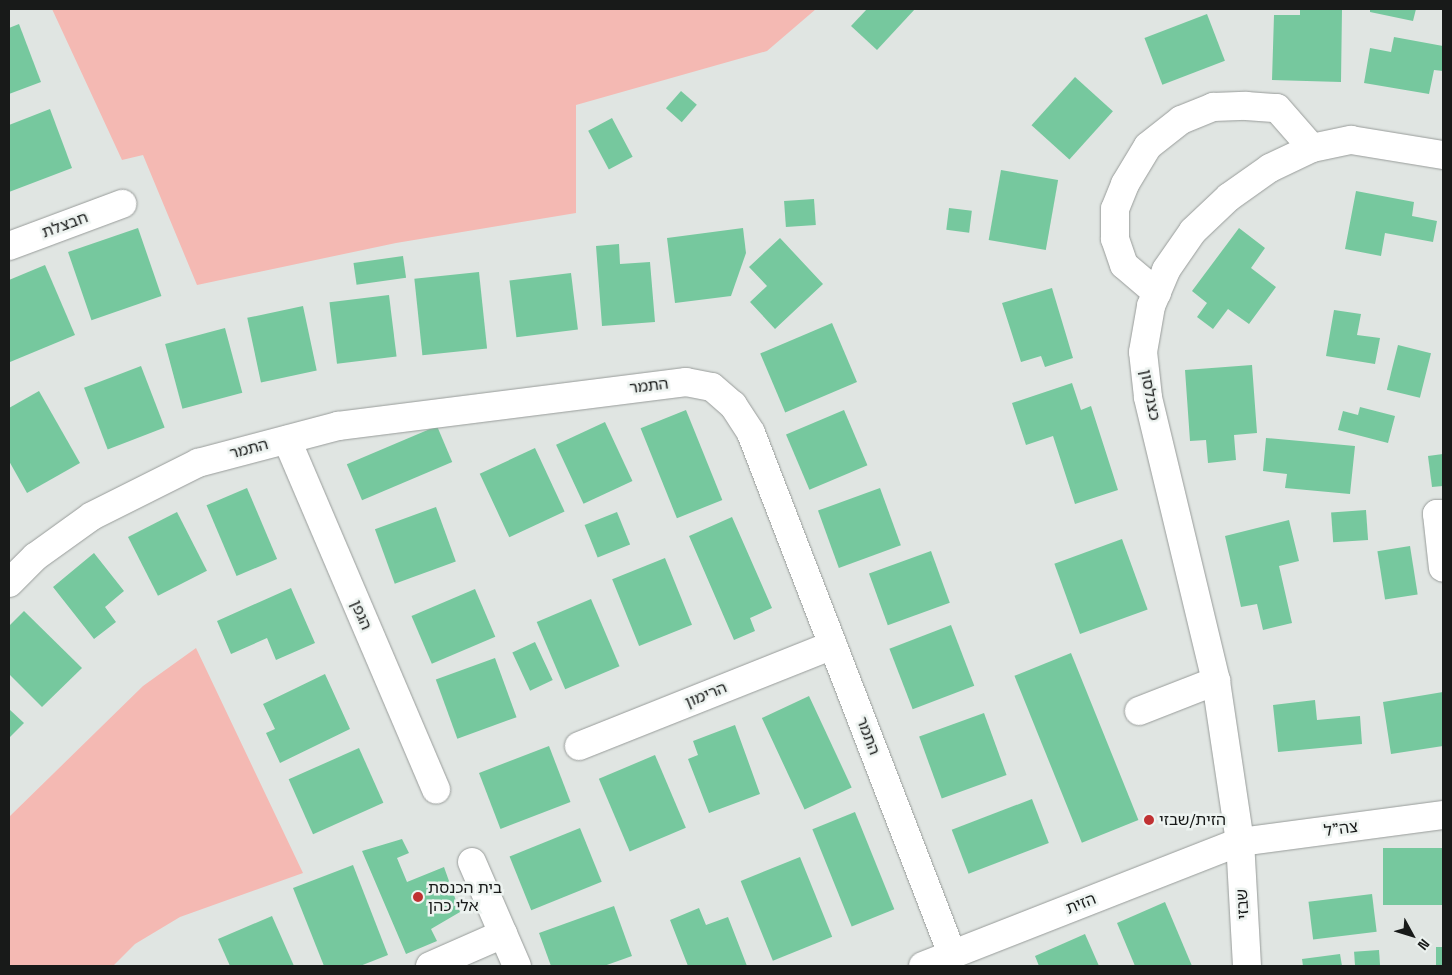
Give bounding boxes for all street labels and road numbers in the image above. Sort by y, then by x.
street label: חבצלת [39,208,91,242]
street label: כצנלסון [1136,368,1164,422]
street label: התמר [628,374,670,398]
street label: התמר [227,435,271,463]
street label: הגפן [346,597,376,633]
street label: הרימון [682,678,730,712]
street label: התמר [852,714,884,758]
street label: צה"ל [1323,817,1359,841]
street label: שבזי [1233,888,1253,920]
street label: הזית [1063,890,1099,918]

